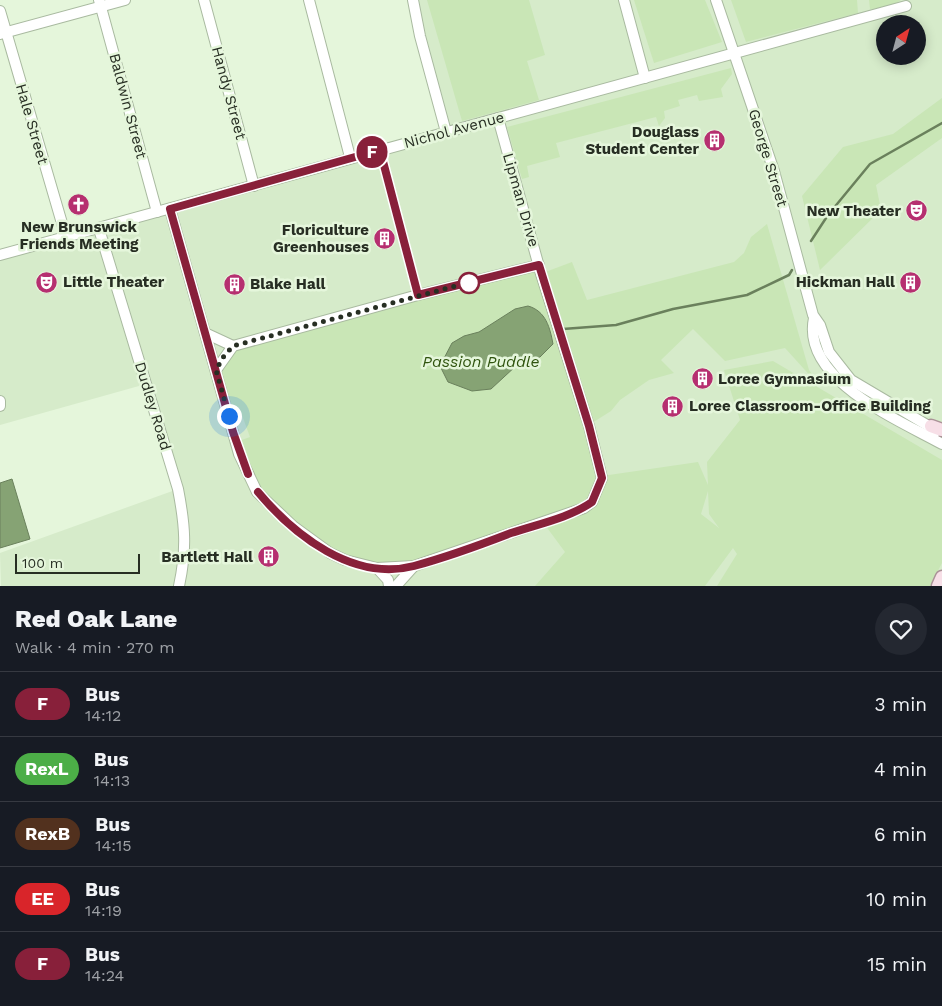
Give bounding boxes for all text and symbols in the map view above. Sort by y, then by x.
north arrow [876,15,926,65]
map controls [876,15,926,65]
street label: Handy Street [208,44,250,142]
street label: Baldwin Street [105,51,151,161]
street label: Hale Street [12,82,52,167]
street label: George Street [745,107,792,210]
street label: Nichol Avenue [402,108,506,152]
place label: Douglass Student Center [585,123,700,158]
building icon: Douglass Student Center [703,129,727,153]
line badge: F [356,136,388,168]
text: F [366,141,378,162]
street label: Lipman Drive [499,151,543,249]
church icon: New Brunswick Friends Meeting [67,192,91,216]
theatre icon: New Theater [905,199,929,223]
place label: New Theater [807,202,902,220]
place label: New Brunswick Friends Meeting [20,218,139,253]
place label: Floriculture Greenhouses [273,221,369,256]
building icon: Floriculture Greenhouses [373,227,397,251]
theatre icon: Little Theater [35,270,59,294]
building icon: Hickman Hall [899,270,923,294]
building icon: Blake Hall [222,272,246,296]
unlabelled marker [458,272,480,294]
place label: Little Theater [63,273,165,291]
place label: Hickman Hall [796,273,895,291]
place label: Blake Hall [250,275,326,293]
water label: Passion Puddle [422,352,540,371]
street label: Dudley Road [131,360,175,452]
building icon: Loree Gymnasium [690,367,714,391]
place label: Loree Gymnasium [718,370,851,388]
building icon: Loree Classroom-Office Building [661,394,685,418]
place label: Loree Classroom-Office Building [689,397,931,415]
your location [217,404,242,429]
building icon: Bartlett Hall [257,545,281,569]
place label: Bartlett Hall [161,548,253,566]
scale bar [15,551,140,574]
text: 100 m [22,555,63,571]
button: heart [875,603,927,655]
text: Red Oak Lane [15,605,177,633]
text: Walk · 4 min · 270 m [15,638,174,657]
text: Bus [85,683,120,706]
text: F [37,693,48,714]
text: 3 min [875,693,927,716]
text: 14:12 [85,706,121,725]
text: Bus [94,748,129,771]
text: RexL [25,758,69,779]
text: 4 min [874,758,927,781]
text: 14:13 [94,771,130,790]
text: Bus [95,813,130,836]
text: RexB [25,823,70,844]
text: 6 min [874,823,927,846]
text: 14:15 [95,836,131,855]
text: Bus [85,878,120,901]
text: EE [31,888,54,909]
text: 10 min [866,888,927,911]
text: 14:19 [85,901,122,920]
text: Bus [85,943,120,966]
text: F [37,953,48,974]
text: 15 min [867,953,927,976]
text: 14:24 [85,966,124,985]

